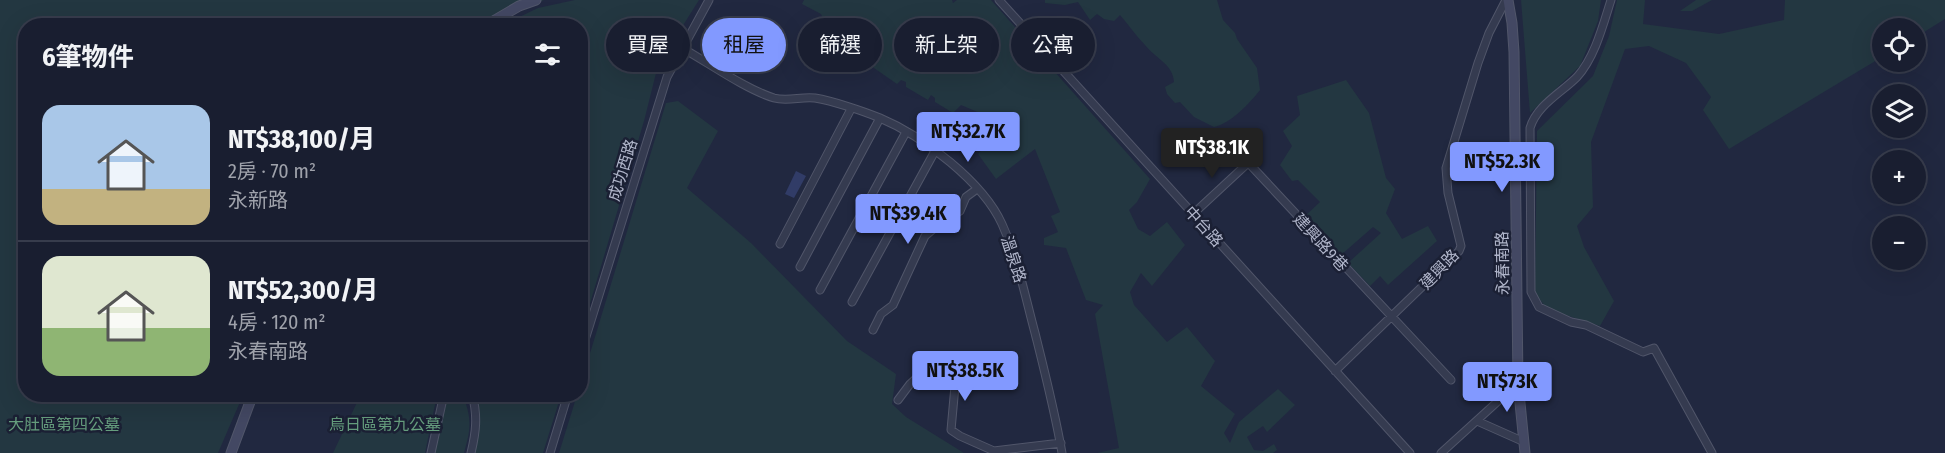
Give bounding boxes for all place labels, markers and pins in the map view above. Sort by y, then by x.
pin: NT$32.7K [906,112,1030,163]
pin: NT$38.1K [1150,128,1274,179]
pin: NT$52.3K [1440,142,1564,193]
pin: NT$39.4K [846,194,970,245]
pin: NT$38.5K [903,351,1027,402]
pin: NT$73K [1458,362,1556,413]

